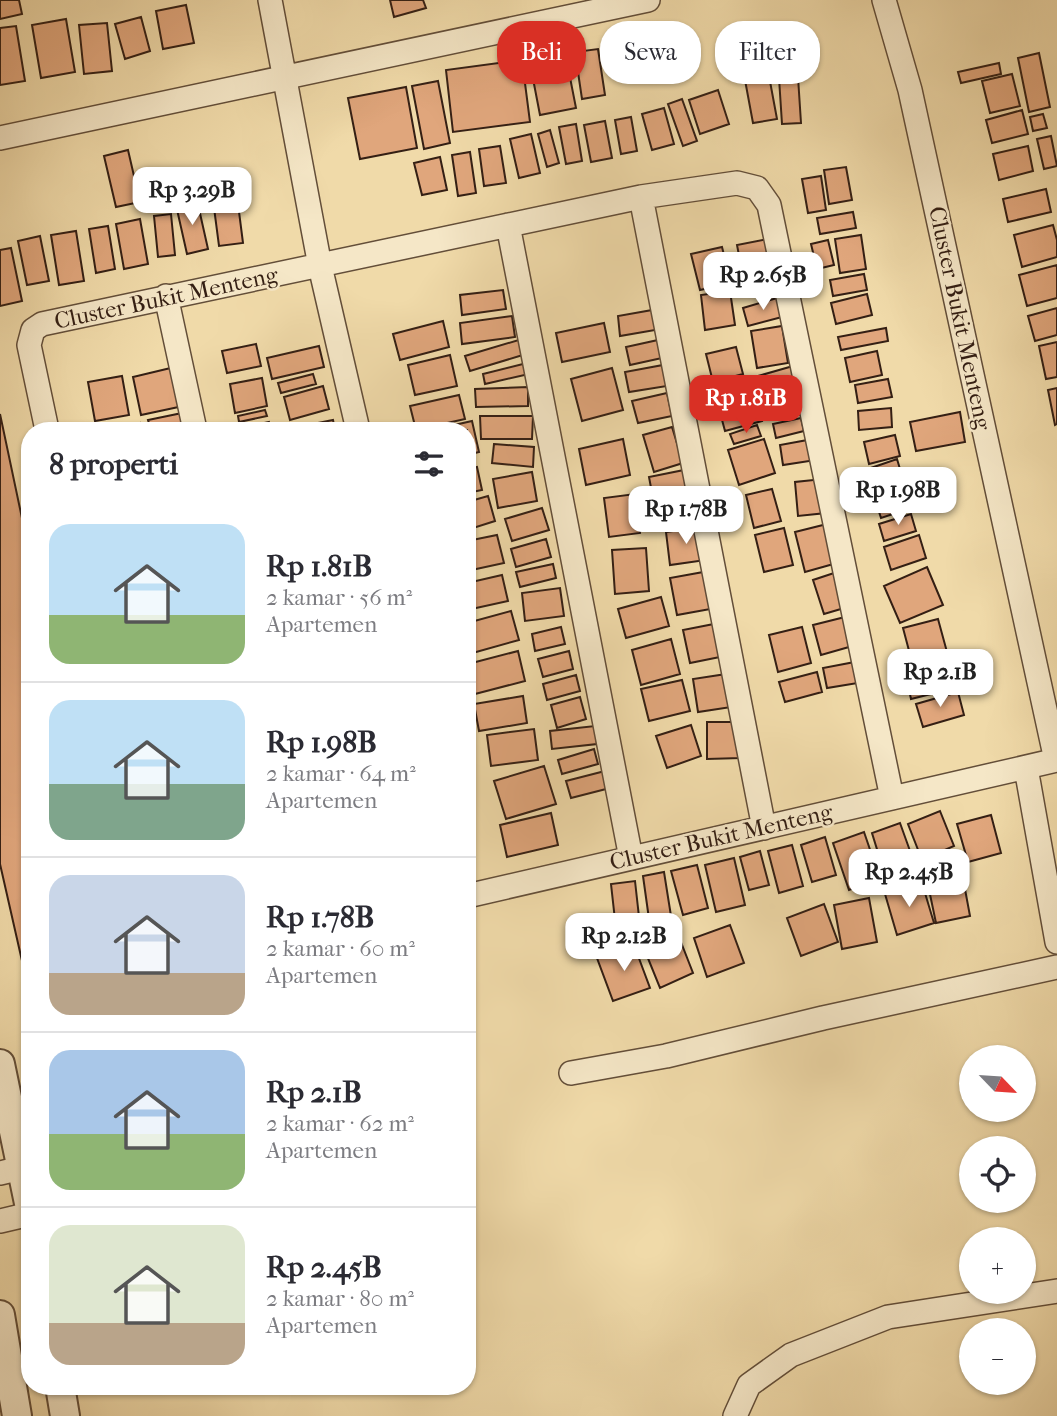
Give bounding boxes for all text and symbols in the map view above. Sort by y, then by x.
chip: Beli [497,21,586,84]
chip: Sewa [600,21,701,84]
chip: Filter [715,21,820,84]
pin: Rp 3.29B [120,168,264,227]
text: Rp 3.29B [149,176,235,203]
street label: Cluster Bukit Menteng [923,204,997,433]
pin: Rp 2.65B [691,252,835,312]
street label: Cluster Bukit Menteng [52,261,281,335]
text: Rp 2.65B [719,261,807,288]
pin: Rp 1.81B [674,376,818,435]
text: Rp 1.81B [705,384,787,411]
icon: filters [410,445,448,483]
text: 8 properti [49,447,178,482]
pin: Rp 1.98B [826,468,970,527]
text: Rp 1.98B [856,476,940,503]
pin: Rp 1.78B [614,486,758,546]
text: Rp 1.78B [644,495,728,522]
text: Rp 1.81B [266,549,372,584]
icon: home [105,552,189,636]
text: 2 kamar · 56 m² [266,584,412,611]
text: Apartemen [266,611,377,638]
pin: Rp 2.1B [875,650,1005,709]
text: Rp 2.1B [903,658,977,685]
text: Rp 1.98B [266,725,377,760]
icon: home [105,728,189,812]
text: 2 kamar · 64 m² [266,760,416,787]
text: Apartemen [266,787,377,814]
street label: Cluster Bukit Menteng [607,798,836,876]
pin: Rp 2.45B [837,850,981,909]
text: Rp 2.45B [865,858,953,885]
text: Rp 1.78B [266,900,374,935]
icon: home [105,903,189,987]
pin: Rp 2.12B [552,914,696,973]
text: Rp 2.12B [581,922,667,949]
text: 2 kamar · 60 m² [266,935,415,962]
text: Apartemen [266,962,377,989]
north arrow [959,1045,1036,1122]
map controls [959,1045,1036,1395]
text: Rp 2.1B [266,1075,362,1110]
icon: home [105,1078,189,1162]
text: 2 kamar · 62 m² [266,1110,414,1137]
button: locate [959,1136,1036,1213]
text: Apartemen [266,1137,377,1164]
button: + [959,1227,1036,1304]
text: Rp 2.45B [266,1250,382,1285]
icon: home [105,1253,189,1337]
text: 2 kamar · 80 m² [266,1285,414,1312]
text: Apartemen [266,1312,377,1339]
button: − [959,1318,1036,1395]

